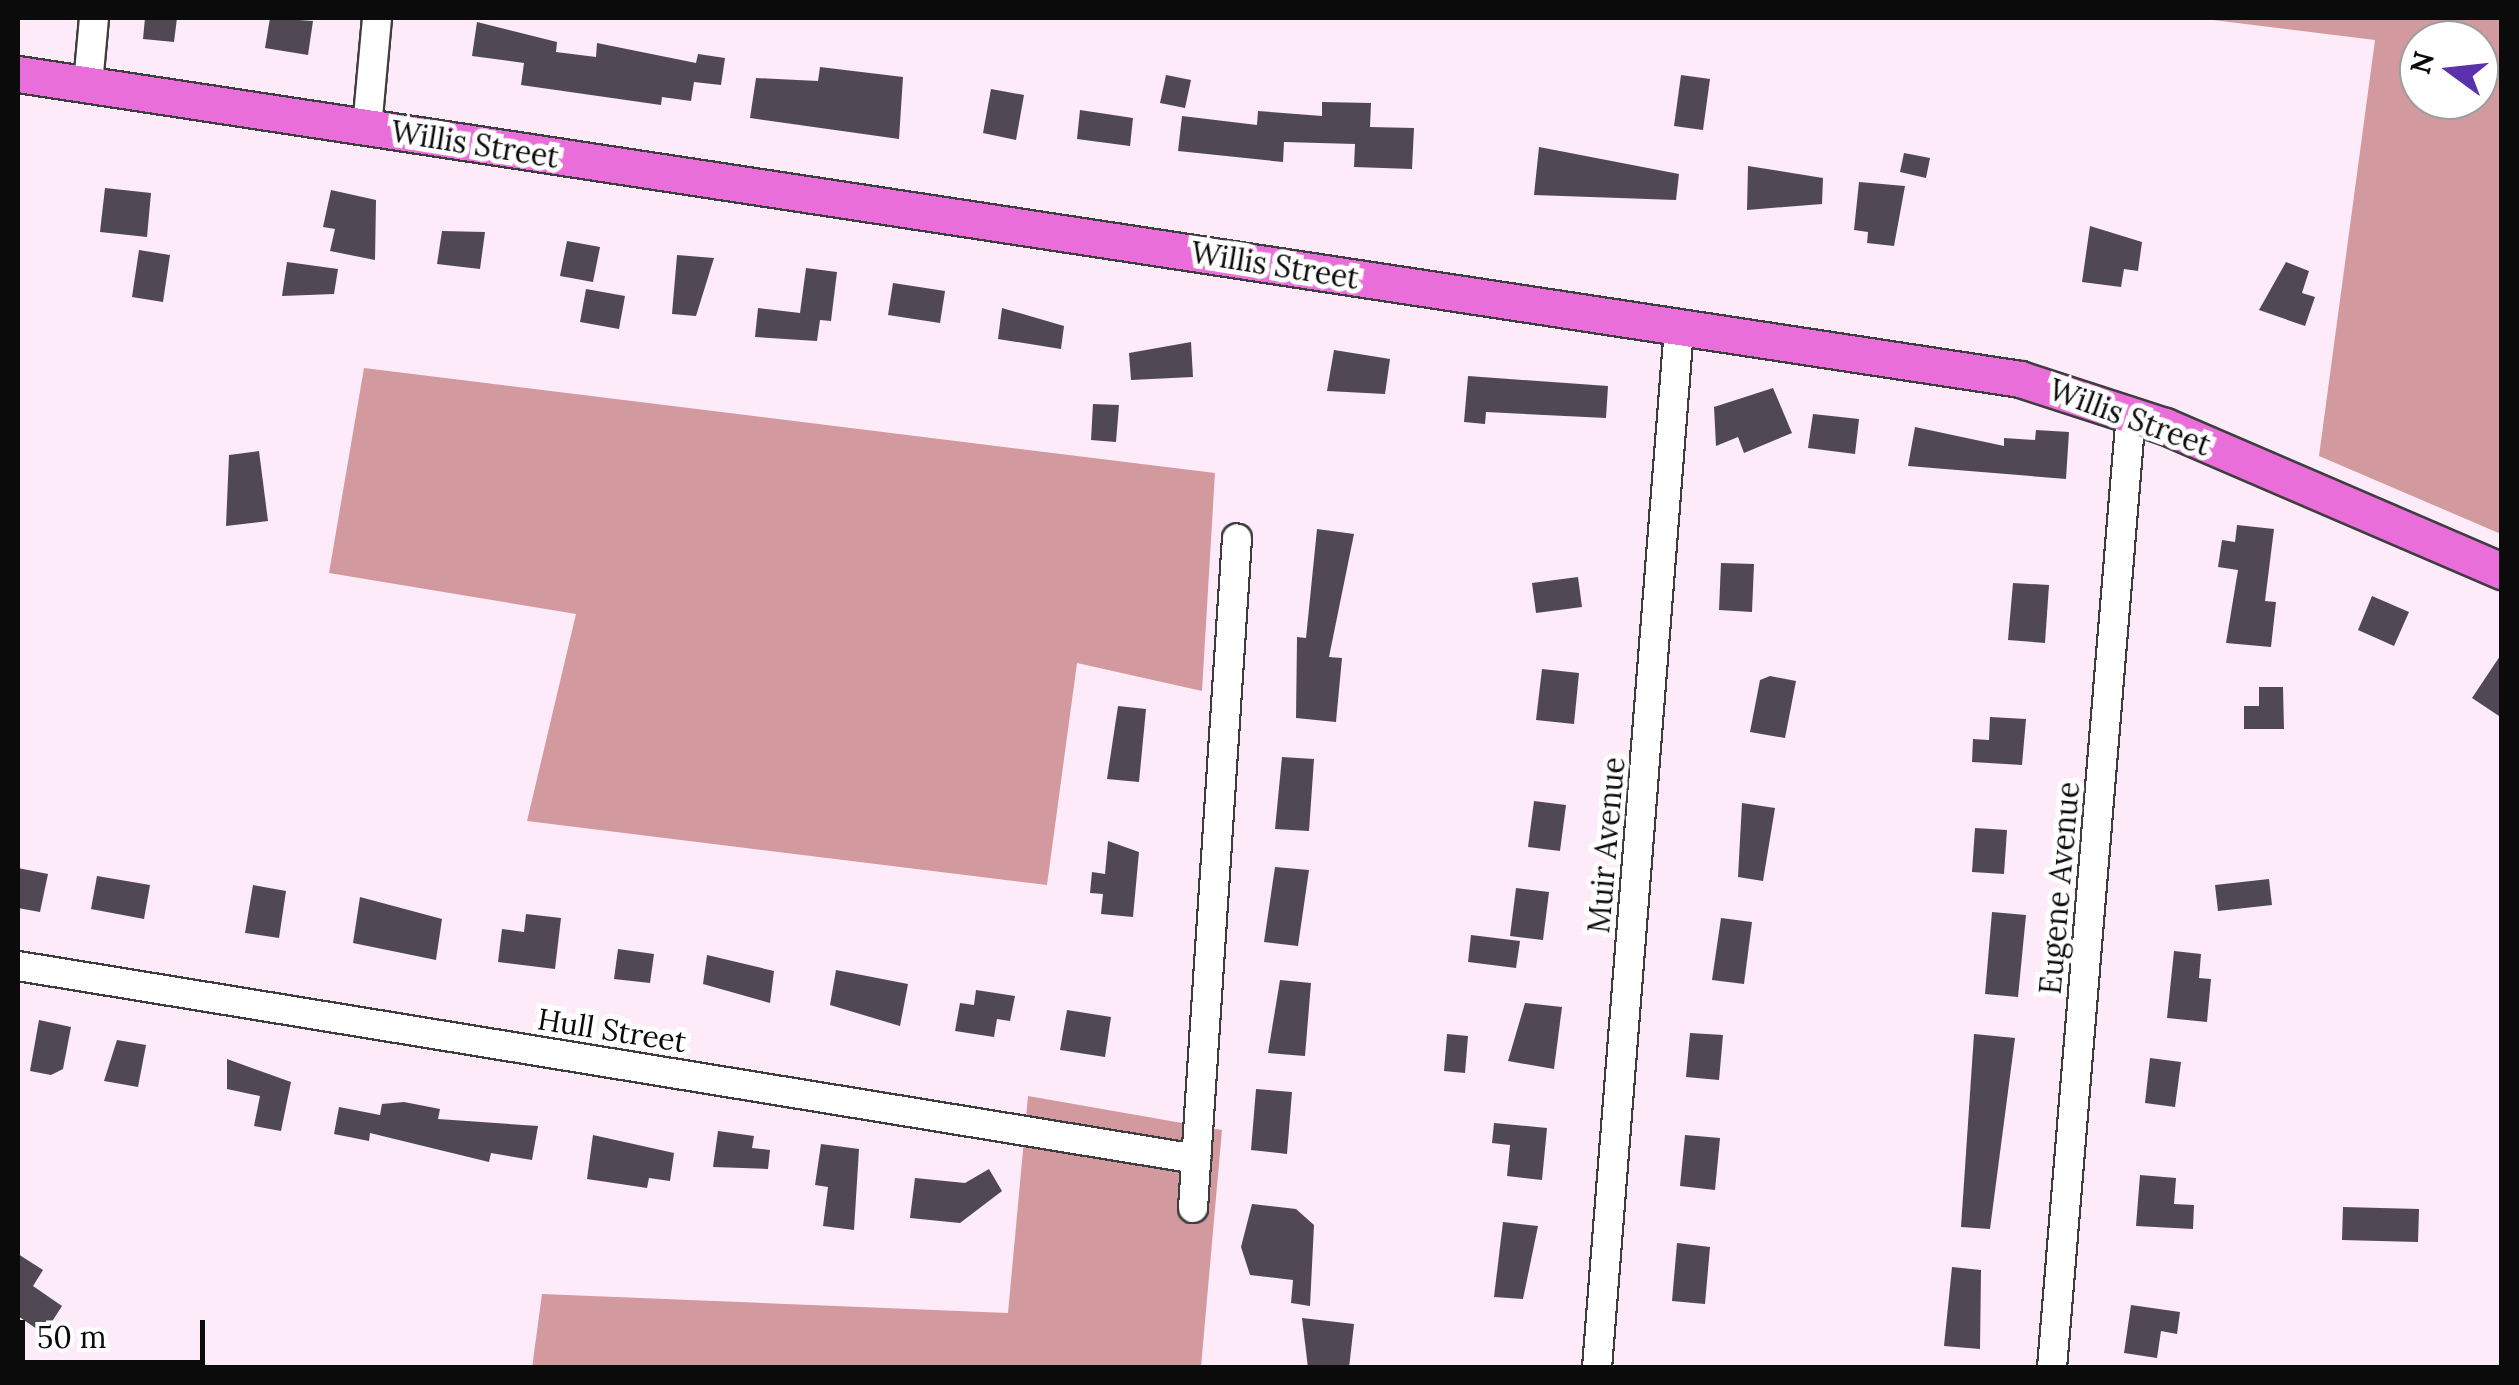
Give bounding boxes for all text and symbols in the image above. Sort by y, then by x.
north arrow [2399,20,2499,120]
text: N [2402,48,2442,78]
street label: Willis Street [389,113,561,175]
street label: Willis Street [1189,234,1361,296]
street label: Willis Street [2044,371,2216,463]
street label: Muir Avenue [1580,755,1632,935]
street label: Eugene Avenue [2032,780,2086,996]
street label: Hull Street [535,1000,689,1060]
scale bar [25,1300,210,1362]
text: 50 m [37,1318,107,1356]

